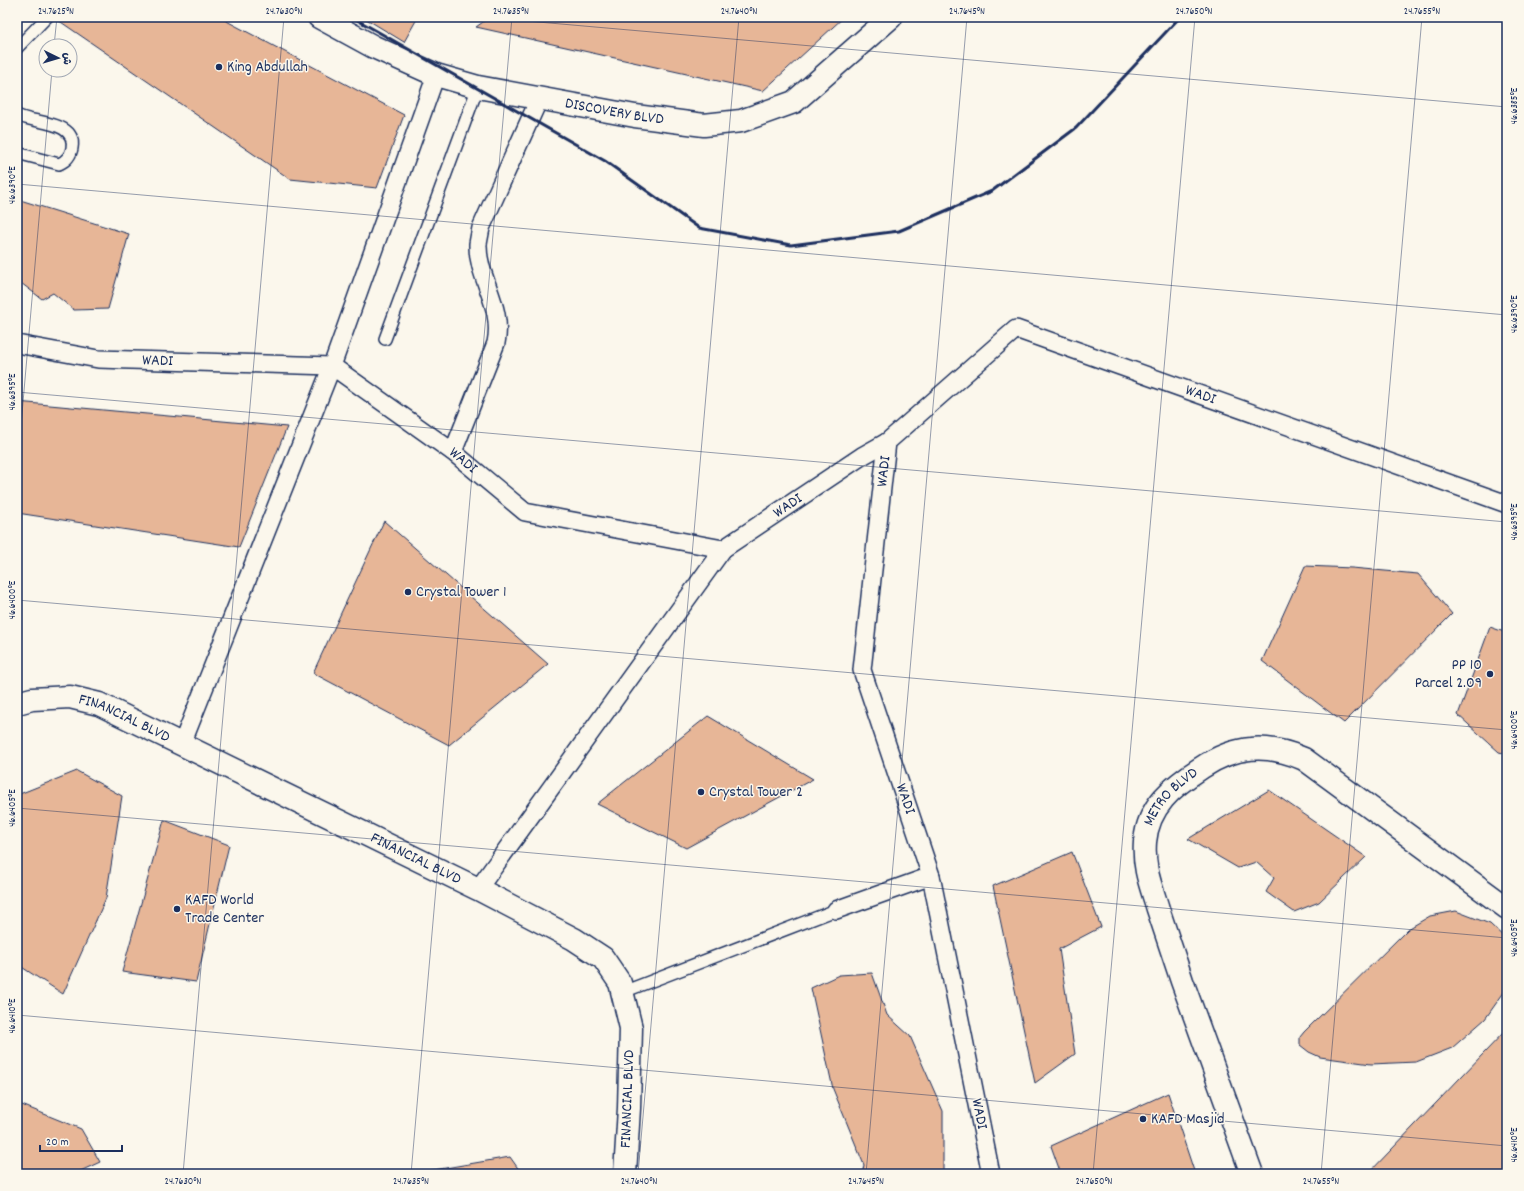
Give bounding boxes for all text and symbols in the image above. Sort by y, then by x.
text: 24.7625°N [38,5,74,19]
text: 24.7630°N [266,5,303,19]
text: 24.7635°N [493,5,529,19]
text: 24.7640°N [721,5,757,19]
text: 24.7645°N [949,5,985,19]
text: 24.7650°N [1175,5,1213,19]
text: 24.7655°N [1404,5,1440,19]
north arrow [38,38,78,78]
text: ش [57,52,74,65]
place label: King Abdullah [227,56,308,79]
marker: King Abdullah [214,62,224,72]
text: 46.6385°E [1508,87,1522,124]
street label: DISCOVERY BLVD [563,92,665,131]
text: 46.6390°E [6,166,20,204]
text: 46.6390°E [1508,295,1522,333]
street label: WADI [142,349,174,373]
text: 46.6395°E [6,373,20,411]
street label: WADI [1182,379,1219,411]
street label: WADI [444,442,482,479]
street label: WADI [871,455,897,488]
street label: WADI [768,487,807,524]
text: 46.6395°E [1508,503,1522,541]
text: 46.6400°E [6,580,20,619]
place label: Crystal Tower 1 [416,581,506,604]
marker: Crystal Tower 1 [403,587,413,597]
place label: PP 10 Parcel 2.09 [1415,654,1482,695]
marker: PP 10 Parcel 2.09 [1485,669,1495,679]
street label: FINANCIAL BLVD [76,688,174,749]
text: 46.6400°E [1508,710,1522,749]
street label: METRO BLVD [1137,762,1203,829]
place label: Crystal Tower 2 [709,781,803,804]
street label: WADI [889,781,921,817]
marker: Crystal Tower 2 [696,787,706,797]
text: 46.6405°E [6,789,20,827]
street label: FINANCIAL BLVD [366,827,465,891]
place label: KAFD World Trade Center [185,889,264,930]
marker: KAFD World Trade Center [172,904,182,914]
text: 46.6405°E [1508,919,1522,957]
text: 46.6410°E [6,998,20,1034]
street label: FINANCIAL BLVD [615,1049,641,1149]
street label: WADI [965,1097,993,1132]
place label: KAFD Masjid [1151,1108,1224,1131]
marker: KAFD Masjid [1138,1114,1148,1124]
scale bar [40,1127,122,1153]
text: 46.6410°E [1508,1127,1522,1163]
text: 20 m [46,1134,69,1151]
text: 24.7630°N [165,1175,202,1189]
text: 24.7635°N [393,1175,429,1189]
text: 24.7640°N [621,1175,657,1189]
text: 24.7645°N [848,1175,884,1189]
text: 24.7650°N [1075,1175,1113,1189]
text: 24.7655°N [1303,1175,1339,1189]

